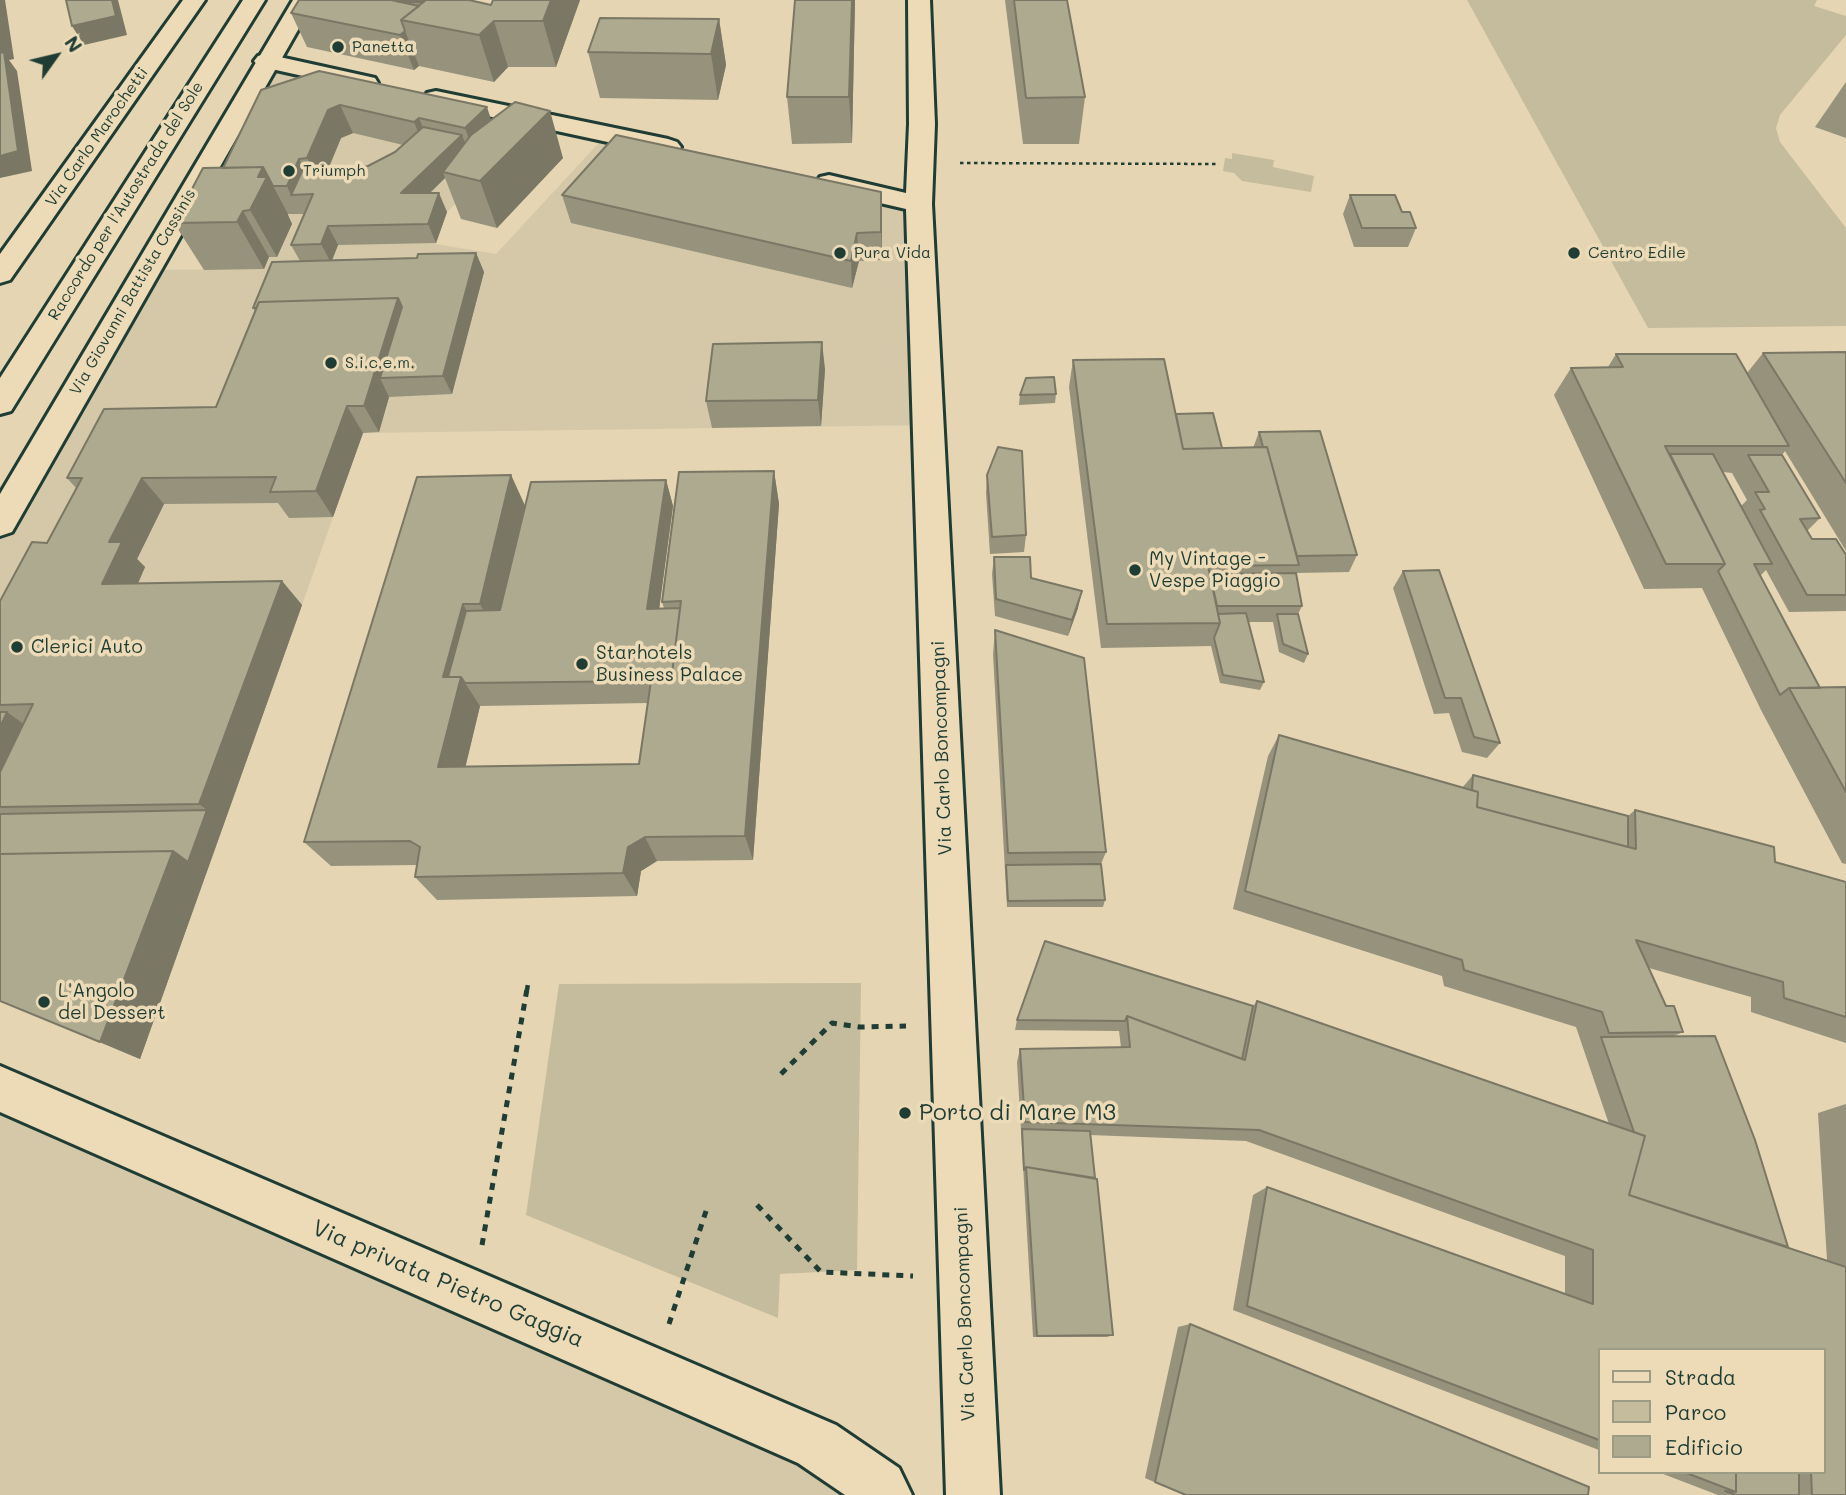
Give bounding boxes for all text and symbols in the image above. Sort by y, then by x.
north arrow [21,21,91,91]
text: N [59,31,88,57]
place label: Panetta [352,37,415,57]
marker: Panetta [330,39,346,55]
street label: Via Carlo Marochetti [42,64,152,210]
street label: Raccordo per l'Autostrada del Sole [44,78,208,324]
place label: Triumph [303,161,365,181]
marker: Triumph [281,163,297,179]
street label: Via Giovanni Battista Cassinis [66,186,200,398]
place label: Pura Vida [854,243,931,263]
place label: Centro Edile [1588,243,1686,263]
marker: Pura Vida [832,245,848,261]
marker: Centro Edile [1566,245,1582,261]
place label: S.i.c.e.m. [345,353,415,373]
marker: S.i.c.e.m. [323,355,339,371]
place label: My Vintage - Vespe Piaggio [1149,548,1280,592]
marker: My Vintage - Vespe Piaggio [1127,562,1143,578]
place label: Clerici Auto [31,636,143,658]
marker: Clerici Auto [9,639,25,655]
street label: Via Carlo Boncompagni [927,640,957,856]
place label: Starhotels Business Palace [596,642,743,686]
marker: Starhotels Business Palace [574,656,590,672]
place label: L'Angolo del Dessert [58,980,166,1024]
marker: L'Angolo del Dessert [36,994,52,1010]
place label: Porto di Mare M3 [919,1099,1116,1127]
marker: Porto di Mare M3 [897,1105,913,1121]
street label: Via Carlo Boncompagni [950,1206,980,1422]
street label: Via privata Pietro Gaggia [308,1214,588,1354]
legend [1598,1348,1825,1474]
text: Strada [1665,1363,1736,1390]
text: Parco [1665,1398,1726,1425]
text: Edificio [1665,1433,1743,1460]

